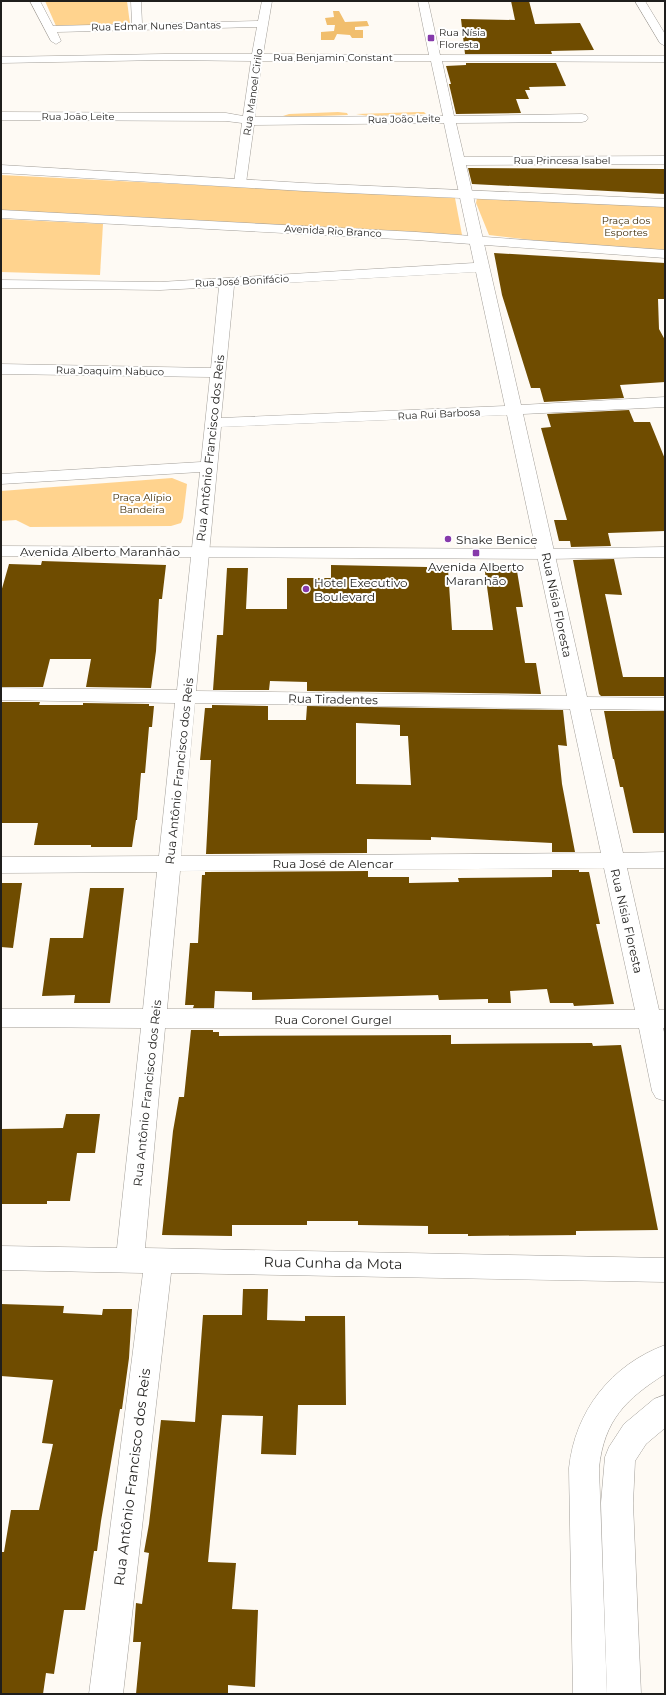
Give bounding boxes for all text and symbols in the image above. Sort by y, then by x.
street label: Rua Edmar Nunes Dantas [91,18,221,34]
place label: Rua Nísia Floresta [439,26,486,51]
marker: Rua Nísia Floresta [426,33,436,43]
street label: Rua Manoel Cirilo [240,48,266,136]
street label: Rua Benjamin Constant [273,51,393,64]
street label: Rua João Leite [42,110,114,123]
street label: Rua João Leite [367,112,441,126]
street label: Rua Princesa Isabel [513,154,611,167]
park label: Praça dos Esportes [602,214,650,239]
street label: Avenida Rio Branco [284,222,382,240]
street label: Rua José Bonifácio [195,272,289,290]
street label: Rua Antônio Francisco dos Reis [193,354,227,542]
street label: Rua Joaquim Nabuco [56,364,164,378]
street label: Rua Rui Barbosa [397,405,481,423]
park label: Praça Alípio Bandeira [113,491,171,516]
place label: Shake Benice [456,532,537,547]
marker: Shake Benice [443,534,453,544]
street label: Avenida Alberto Maranhão [20,544,180,559]
marker: Avenida Alberto Maranhão [471,548,481,558]
street label: Rua Nísia Floresta [539,551,575,659]
place label: Avenida Alberto Maranhão [428,559,524,588]
place label: Hotel Executivo Boulevard [314,575,408,604]
marker: Hotel Executivo Boulevard [301,584,311,594]
street label: Rua Antônio Francisco dos Reis [162,677,196,865]
street label: Rua Tiradentes [288,691,378,707]
street label: Rua José de Alencar [272,856,394,871]
street label: Rua Nísia Floresta [608,867,646,975]
street label: Rua Antônio Francisco dos Reis [130,999,164,1187]
street label: Rua Coronel Gurgel [274,1012,392,1027]
street label: Rua Cunha da Mota [264,1253,402,1273]
street label: Rua Antônio Francisco dos Reis [110,1367,154,1587]

